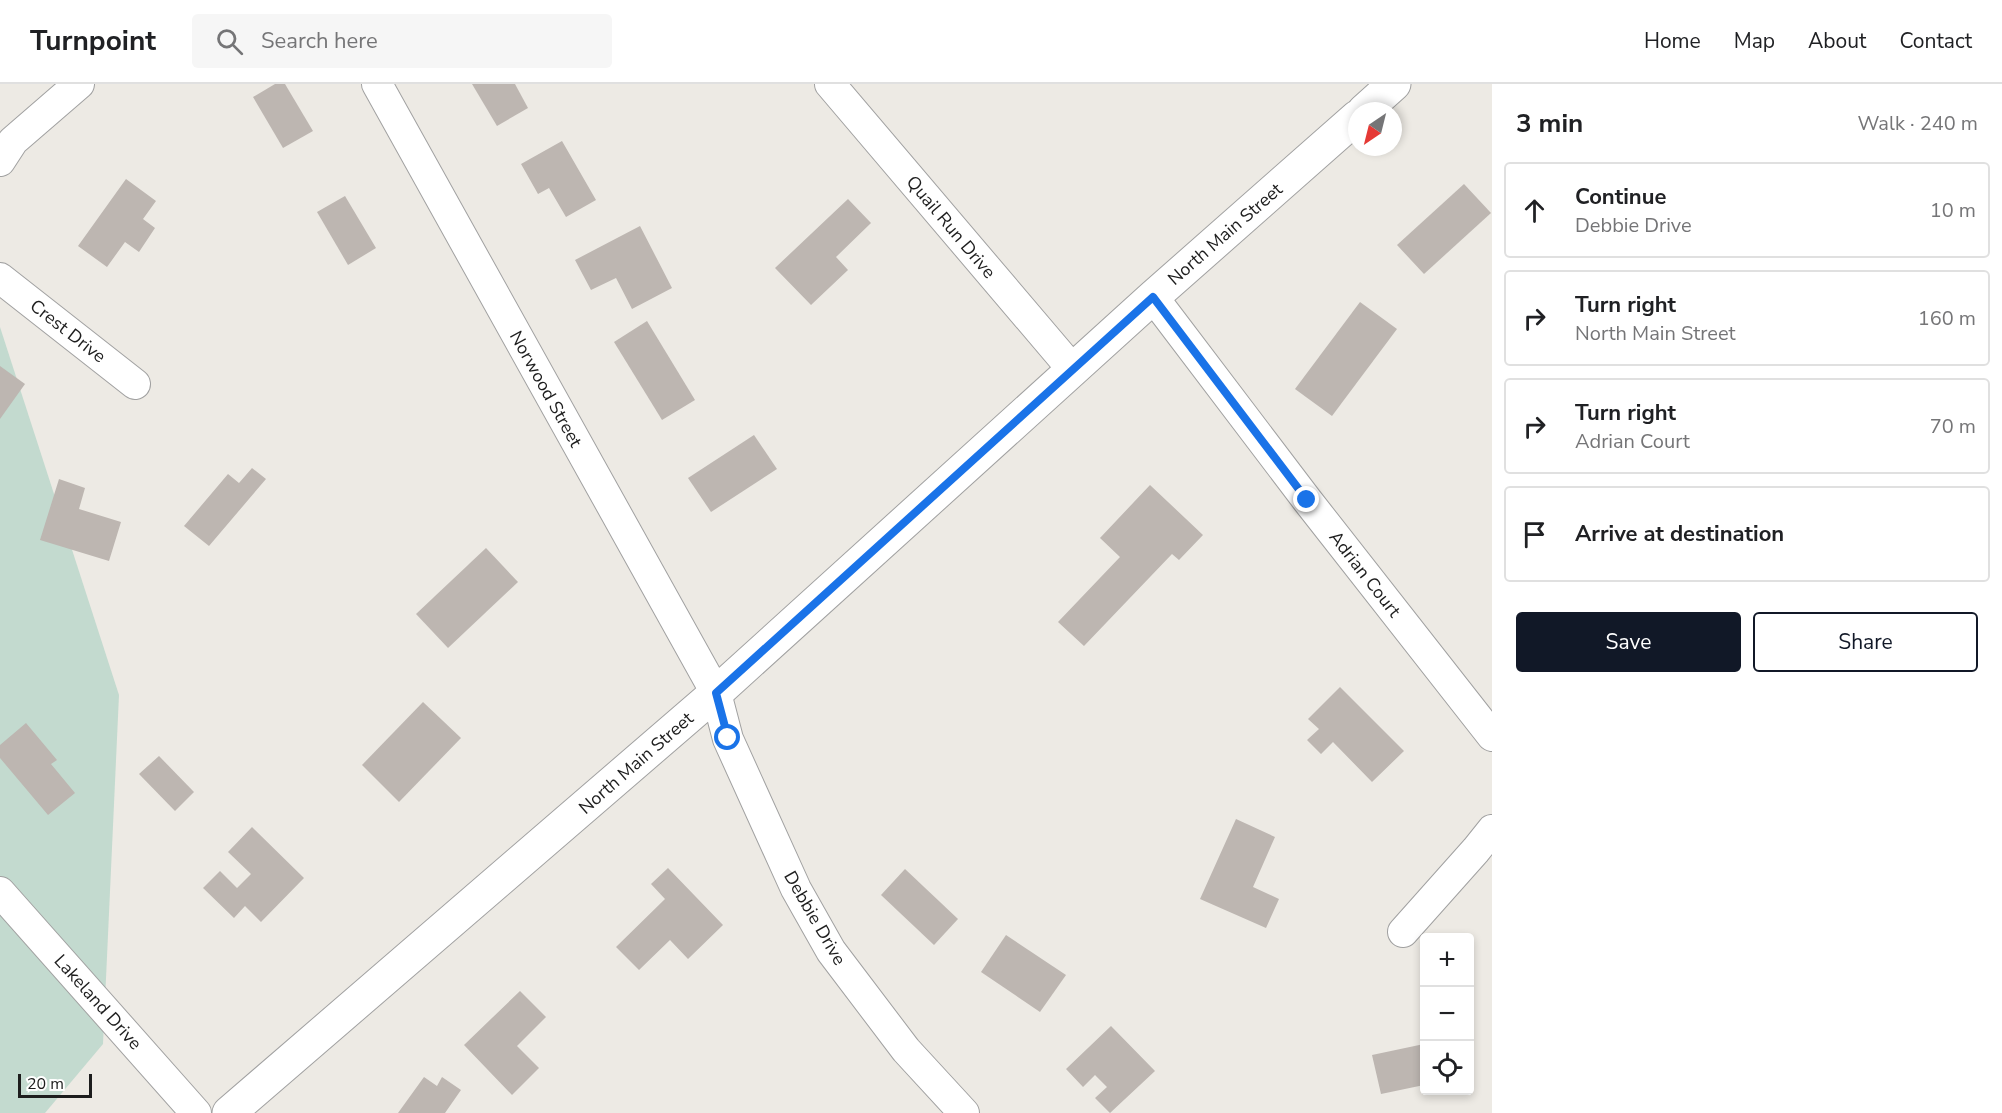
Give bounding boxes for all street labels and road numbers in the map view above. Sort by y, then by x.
street label: Quail Run Drive [901,171,1001,283]
street label: North Main Street [1163,177,1288,290]
street label: Crest Drive [25,294,111,368]
street label: Norwood Street [504,327,588,452]
street label: Adrian Court [1324,526,1407,623]
street label: North Main Street [574,706,699,819]
street label: Debbie Drive [778,867,852,969]
street label: Lakeland Drive [49,949,147,1055]

